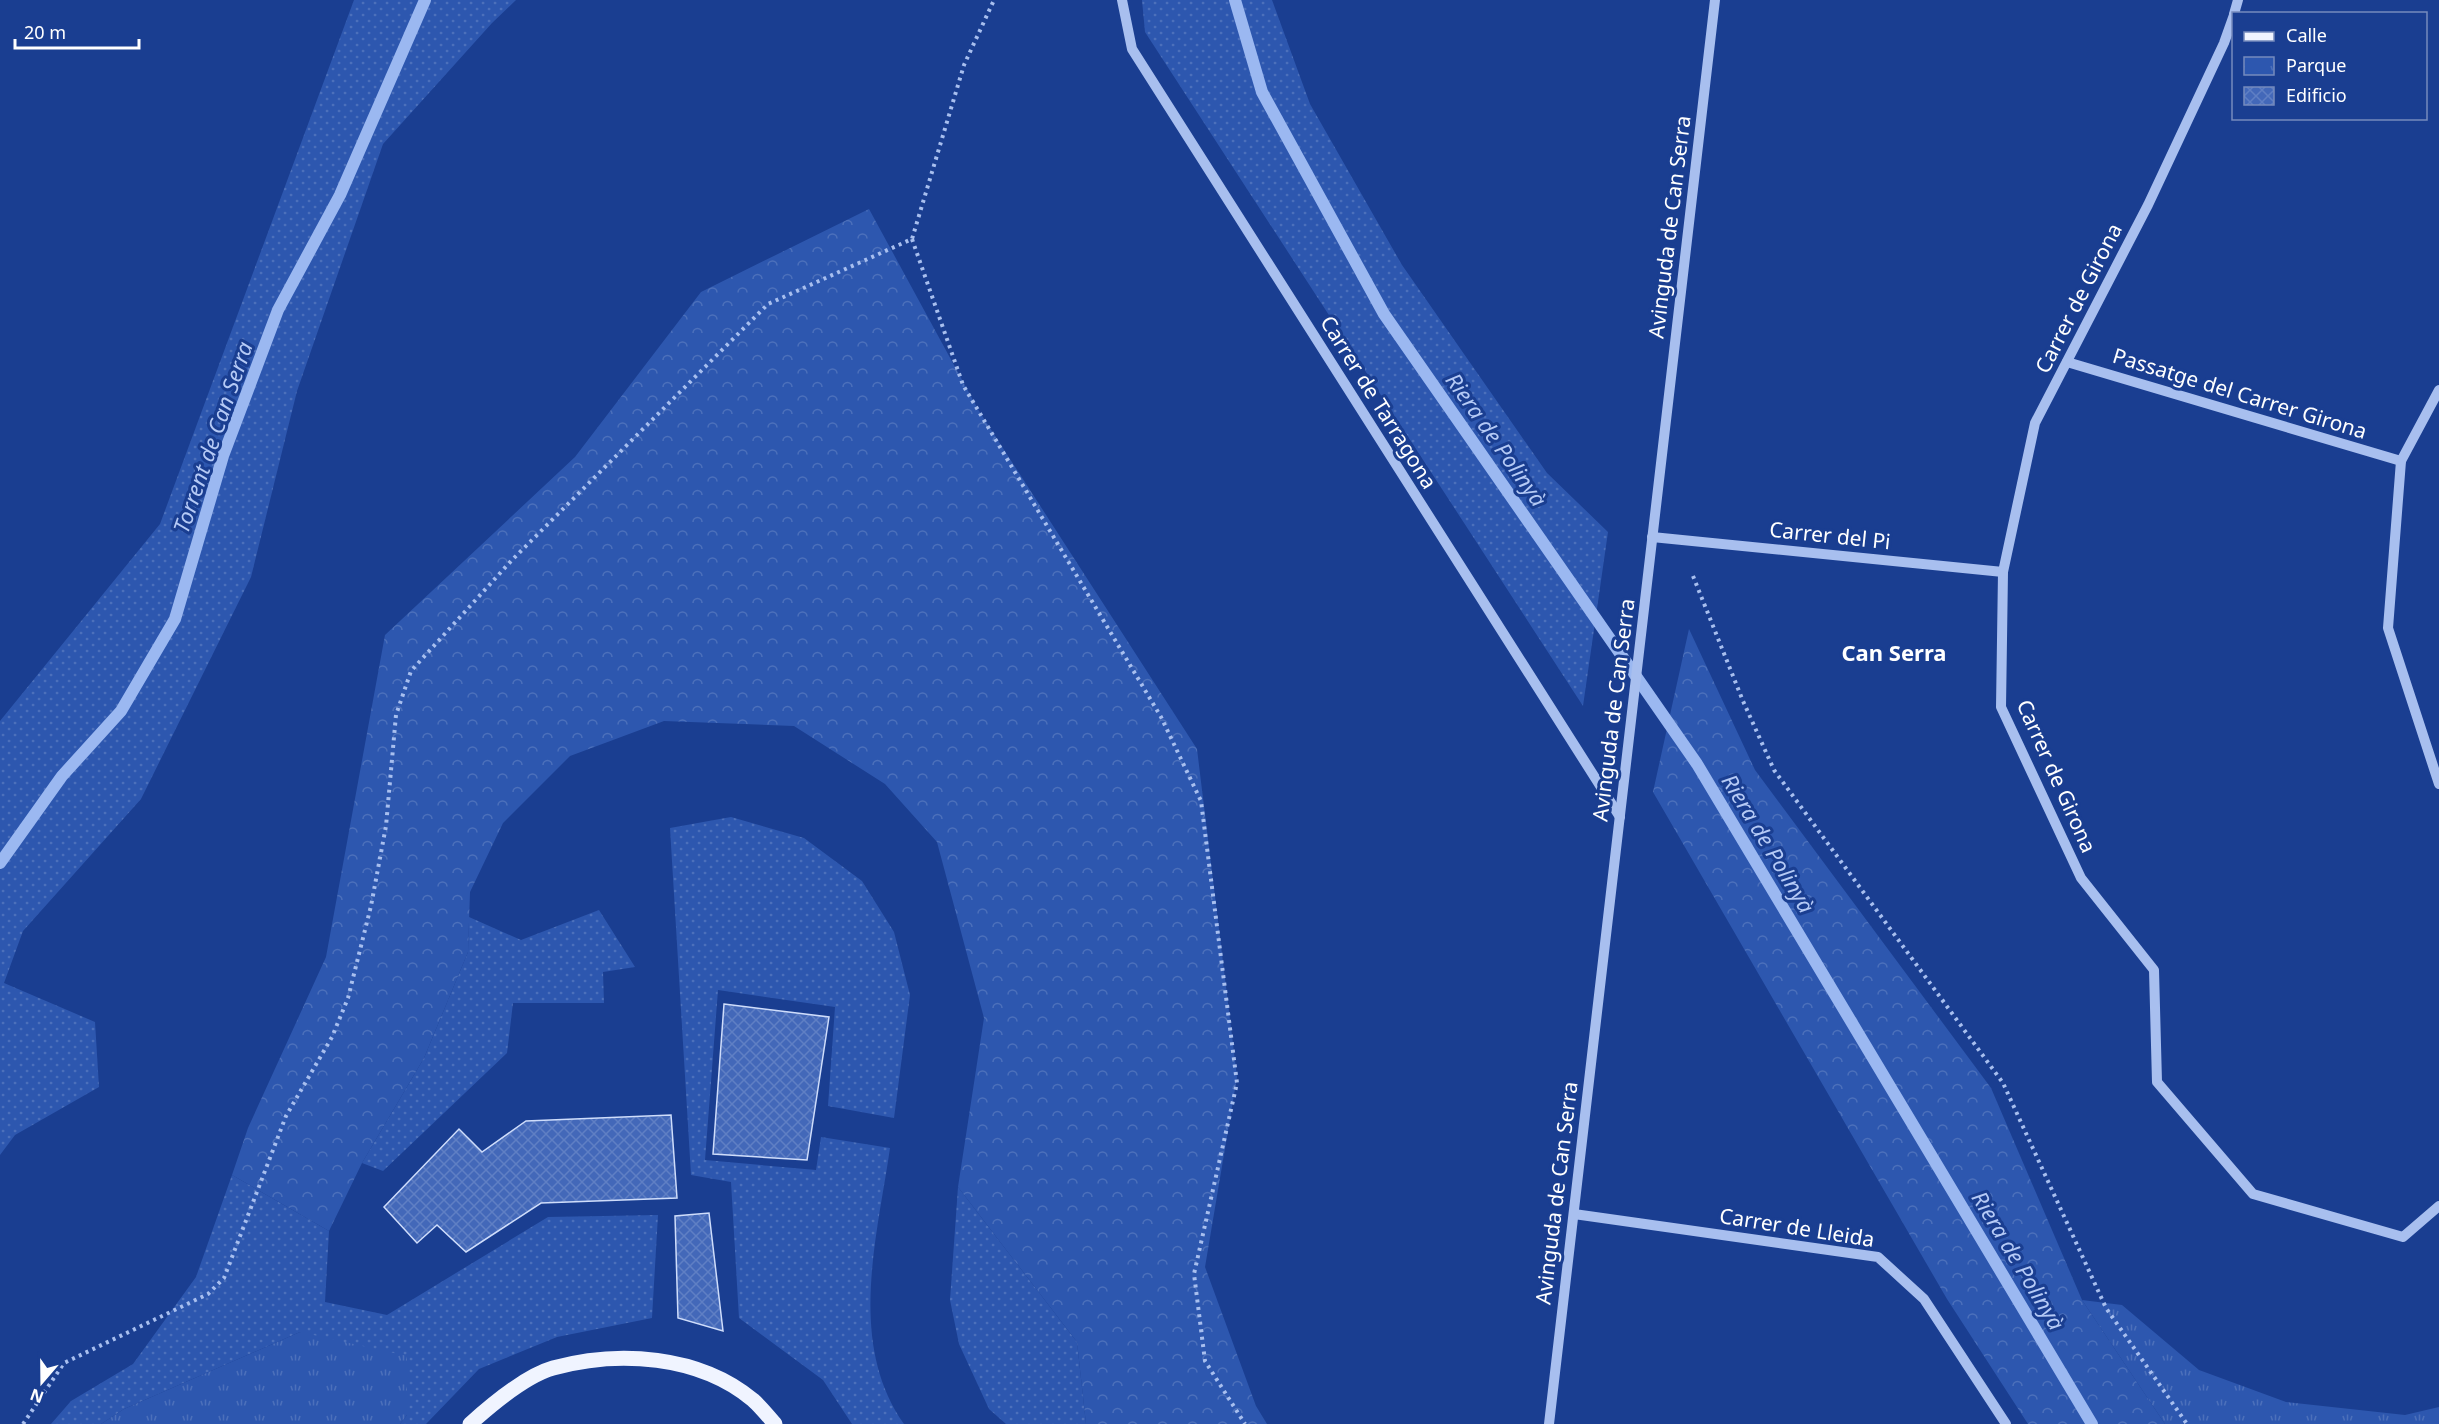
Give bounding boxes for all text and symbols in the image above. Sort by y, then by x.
scale bar [15,12,140,50]
legend [2232,12,2427,120]
text: 20 m [24,20,66,44]
text: Calle [2286,23,2327,47]
text: Parque [2286,53,2346,77]
text: Edificio [2286,83,2347,107]
street label: Avinguda de Can Serra [1641,114,1697,340]
street label: Carrer de Girona [2028,218,2128,378]
street label: Carrer de Tarragona [1314,310,1444,494]
water label: Torrent de Can Serra [165,337,259,537]
street label: Passatge del Carrer Girona [2110,341,2370,445]
water label: Riera de Polinyà [1440,366,1555,512]
street label: Carrer del Pi [1768,515,1892,555]
street label: Avinguda de Can Serra [1585,597,1641,823]
district label: Can Serra [1842,637,1946,667]
street label: Carrer de Girona [2011,695,2103,857]
water label: Riera de Polinyà [1716,768,1823,918]
street label: Avinguda de Can Serra [1528,1080,1584,1306]
water label: Riera de Polinyà [1966,1185,2073,1335]
street label: Carrer de Lleida [1717,1201,1877,1253]
north arrow [12,1352,72,1412]
text: N [27,1384,47,1409]

